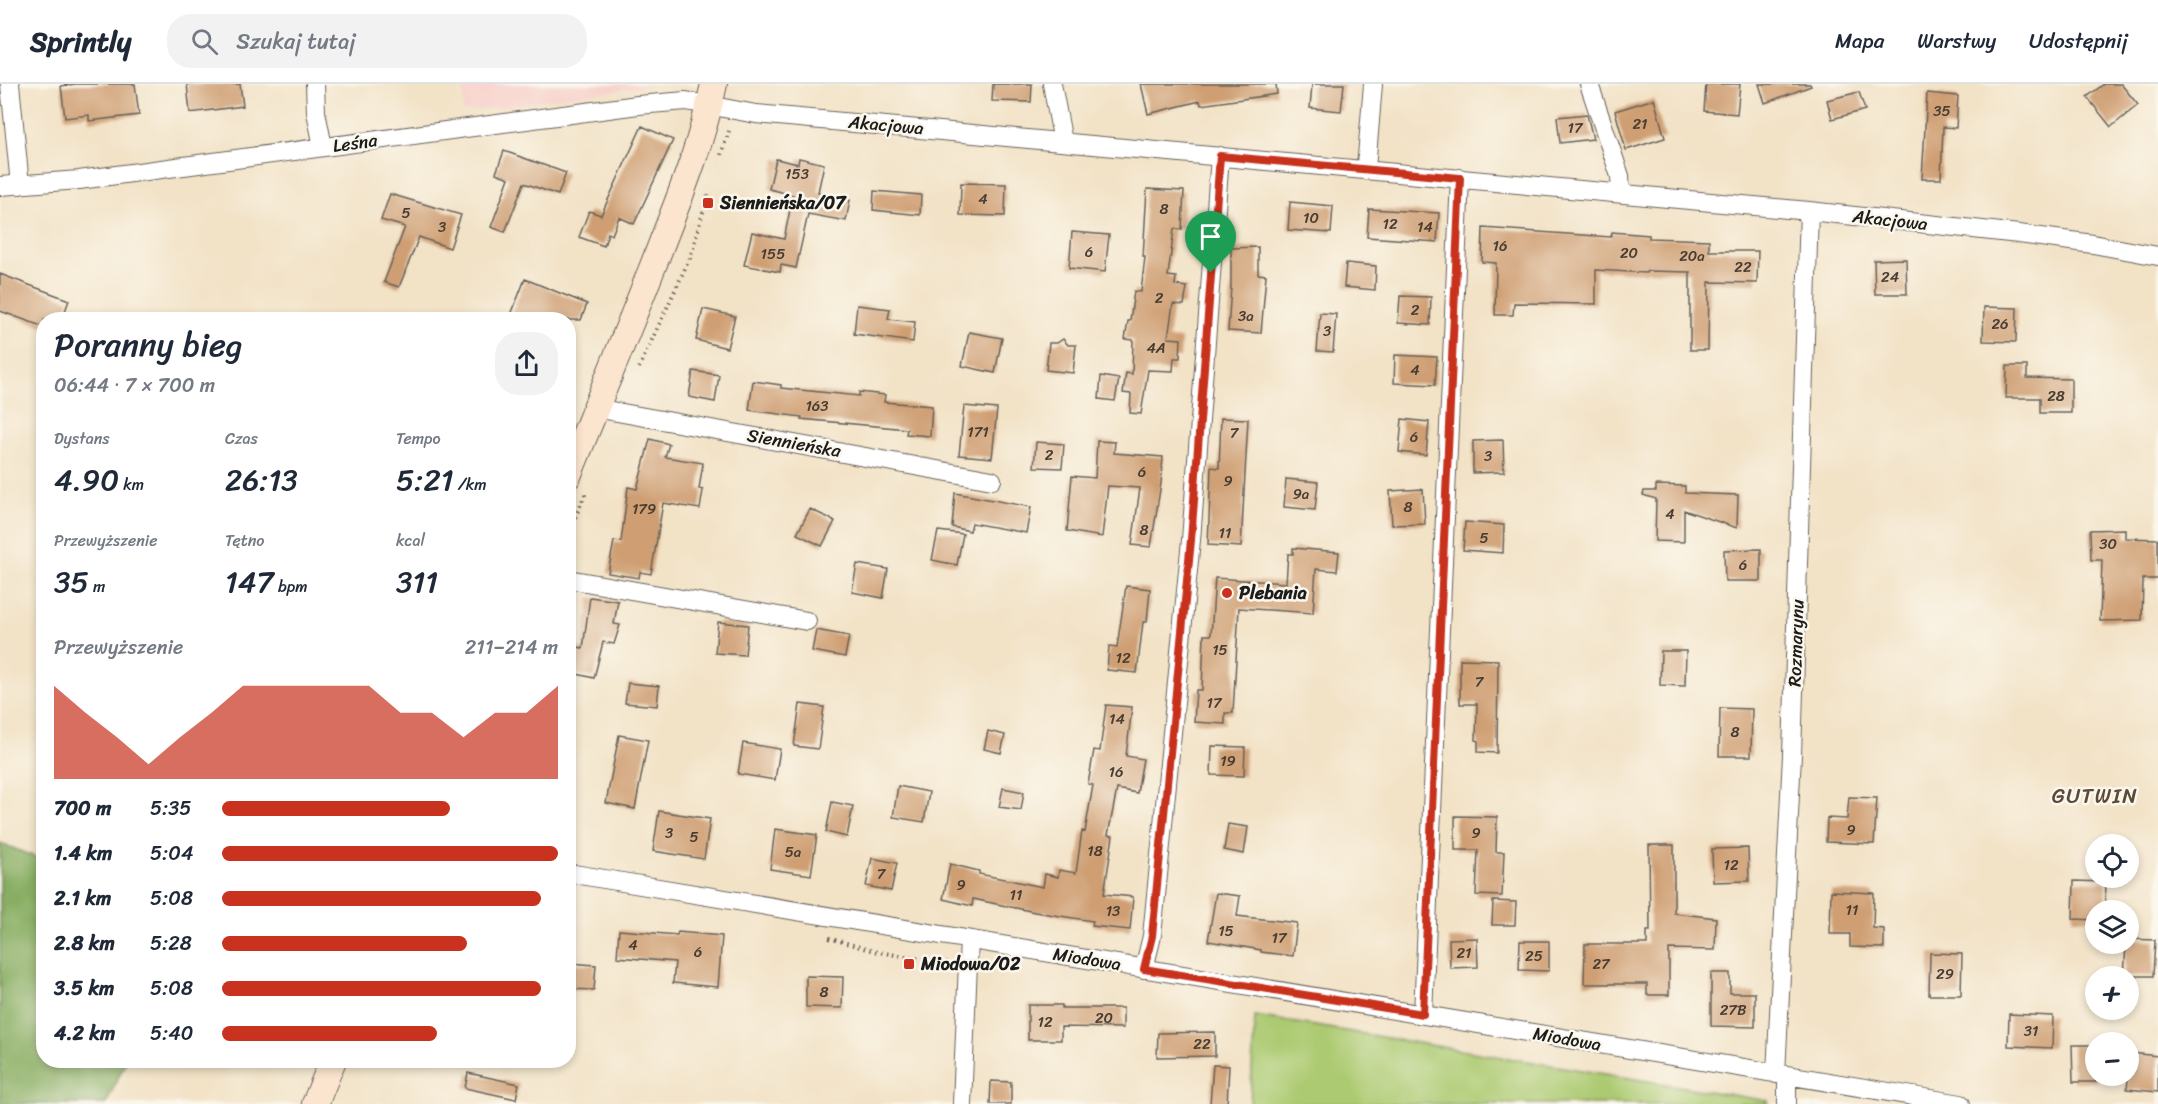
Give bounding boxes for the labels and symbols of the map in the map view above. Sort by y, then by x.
house number: 35 [1933,98,1951,124]
street label: Akacjowa [846,106,925,144]
house number: 21 [1632,111,1648,137]
house number: 17 [1567,115,1584,141]
street label: Leśna [331,124,380,162]
house number: 153 [785,161,809,187]
house number: 4 [978,186,988,212]
place label: Siennieńska/07 [719,187,847,219]
marker: Siennieńska/07 [701,196,715,210]
house number: 8 [1159,196,1169,222]
house number: 5 [401,200,411,226]
street label: Akacjowa [1850,200,1929,240]
house number: 10 [1303,205,1319,231]
pin [1185,211,1236,273]
house number: 12 [1382,211,1398,237]
house number: 3 [438,214,446,240]
house number: 14 [1417,214,1433,240]
house number: 16 [1493,233,1507,259]
house number: 6 [1085,239,1093,265]
house number: 20 [1620,240,1638,266]
house number: 155 [761,241,785,267]
house number: 20a [1679,243,1705,269]
house number: 22 [1734,254,1752,280]
house number: 24 [1881,264,1899,290]
house number: 2 [1155,285,1164,311]
house number: 2 [1411,297,1420,323]
house number: 3a [1238,303,1254,329]
house number: 26 [1991,311,2009,337]
house number: 3 [1323,318,1331,344]
house number: 4A [1146,335,1166,361]
house number: 4 [1410,357,1420,383]
house number: 28 [2047,383,2065,409]
house number: 163 [805,393,829,419]
street label: Siennieńska [745,419,844,467]
house number: 171 [967,419,989,445]
house number: 7 [1230,420,1240,446]
house number: 6 [1410,424,1418,450]
house number: 2 [1045,442,1054,468]
house number: 3 [1484,443,1492,469]
house number: 6 [1138,459,1146,485]
house number: 9 [1223,468,1233,494]
house number: 9a [1293,481,1310,507]
house number: 8 [1403,494,1413,520]
house number: 179 [632,496,656,522]
house number: 4 [1665,501,1675,527]
house number: 8 [1139,517,1149,543]
house number: 11 [1219,520,1231,546]
house number: 5 [1479,525,1489,551]
house number: 30 [2099,531,2117,557]
house number: 6 [1739,552,1747,578]
place label: Plebania [1239,577,1307,609]
marker: Plebania [1220,586,1234,600]
street label: Rozmarynu [1778,598,1814,687]
house number: 15 [1212,637,1228,663]
house number: 12 [1115,645,1131,671]
house number: 7 [1475,669,1485,695]
house number: 17 [1206,690,1223,716]
house number: 14 [1109,706,1125,732]
house number: 8 [1730,719,1740,745]
house number: 19 [1220,748,1236,774]
house number: 16 [1109,759,1123,785]
district label: GUTWIN [2052,777,2138,815]
house number: 9 [1846,817,1856,843]
house number: 3 [665,820,673,846]
house number: 9 [1471,820,1481,846]
house number: 5 [689,824,699,850]
house number: 18 [1087,838,1103,864]
house number: 5a [785,839,802,865]
house number: 12 [1723,852,1739,878]
house number: 7 [877,861,887,887]
house number: 9 [956,872,966,898]
house number: 11 [1010,882,1022,908]
house number: 11 [1846,897,1858,923]
house number: 13 [1106,898,1120,924]
house number: 15 [1218,918,1234,944]
house number: 17 [1271,925,1288,951]
house number: 4 [628,932,638,958]
street label: Miodowa [1051,938,1123,980]
house number: 6 [694,939,702,965]
house number: 21 [1456,940,1472,966]
house number: 25 [1525,943,1543,969]
place label: Miodowa/02 [920,948,1021,980]
house number: 27 [1592,951,1611,977]
marker: Miodowa/02 [902,957,916,971]
house number: 29 [1936,961,1954,987]
house number: 8 [819,979,829,1005]
house number: 27B [1720,997,1747,1023]
house number: 20 [1095,1005,1113,1031]
house number: 12 [1037,1009,1053,1035]
street label: Miodowa [1530,1017,1604,1061]
house number: 31 [2024,1018,2038,1044]
house number: 22 [1193,1031,1211,1057]

